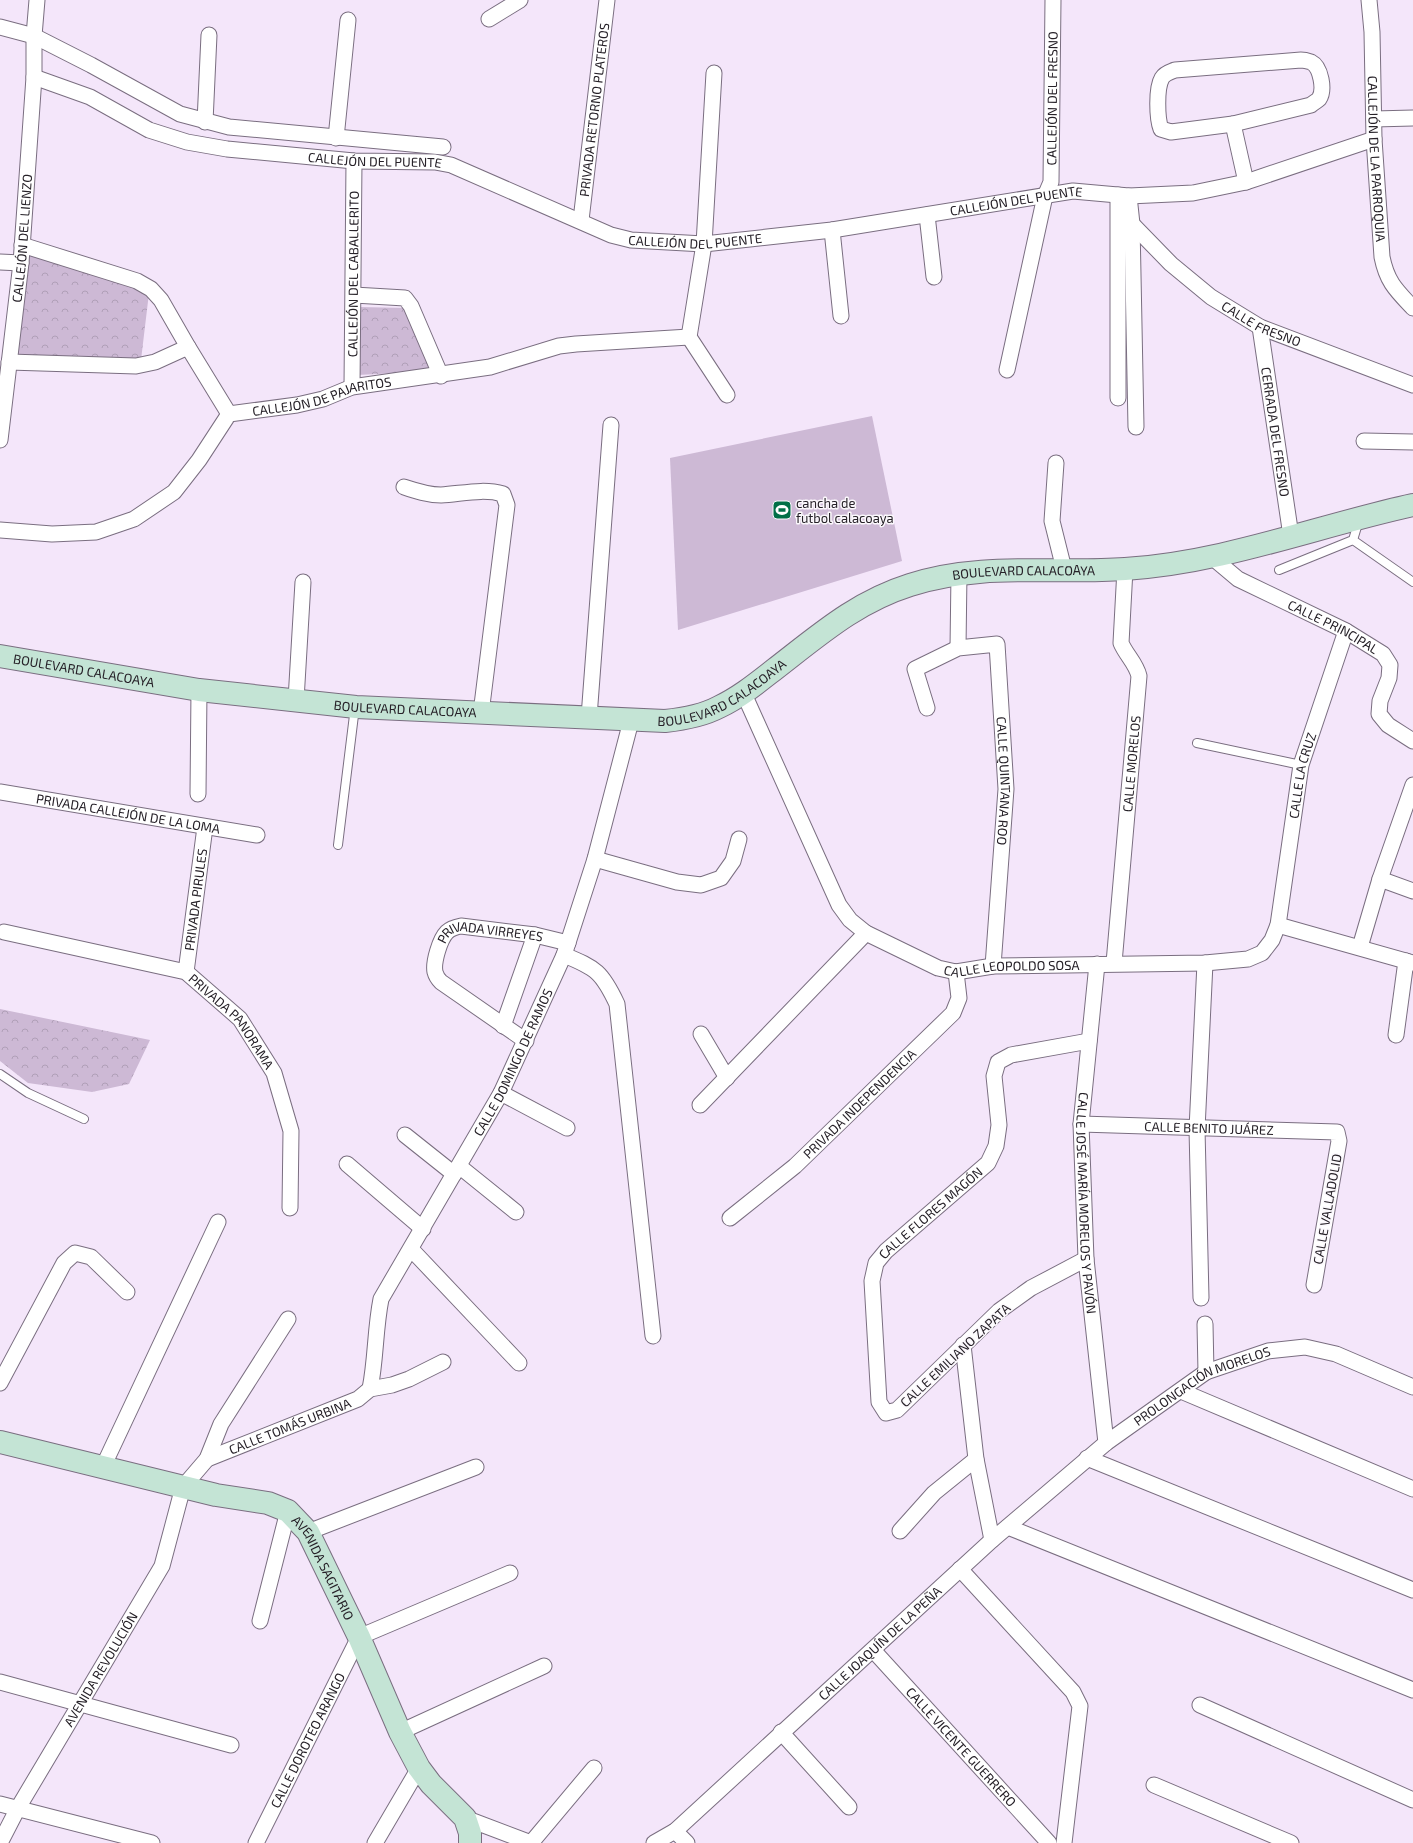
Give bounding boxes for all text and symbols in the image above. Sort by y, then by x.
street label: PRIVADA RETORNO PLATEROS [576,22,612,197]
street label: CALLEJÓN DEL FRESNO [1043,31,1061,165]
street label: CALLEJÓN DE LA PARROQUIA [1365,75,1389,242]
street label: CALLEJÓN DEL PUENTE [307,149,443,171]
street label: CALLEJÓN DEL LIENZO [8,173,35,303]
street label: CALLEJÓN DEL PUENTE [949,183,1083,219]
street label: CALLEJÓN DEL CABALLERITO [344,191,362,357]
street label: CALLEJÓN DEL PUENTE [628,230,763,252]
street label: CALLE FRESNO [1219,297,1303,350]
street label: CERRADA DEL FRESNO [1258,366,1293,498]
street label: CALLEJÓN DE PAJARITOS [251,373,392,419]
place label: cancha de futbol calacoaya [796,495,894,526]
sports icon: cancha de futbol calacoaya [771,499,793,521]
street label: BOULEVARD CALACOAYA [951,562,1095,583]
street label: CALLE PRINCIPAL [1285,596,1382,657]
street label: BOULEVARD CALACOAYA [12,650,156,690]
street label: BOULEVARD CALACOAYA [657,656,789,729]
street label: BOULEVARD CALACOAYA [333,697,477,720]
street label: CALLE MORELOS [1119,715,1144,813]
street label: CALLE QUINTANA ROO [994,716,1014,846]
street label: CALLE LA CRUZ [1285,730,1319,820]
street label: PRIVADA CALLEJÓN DE LA LOMA [35,790,221,837]
street label: PRIVADA PIRULES [181,847,210,952]
street label: PRIVADA VIRREYES [434,918,545,946]
street label: CALLE LEOPOLDO SOSA [942,957,1080,981]
street label: PRIVADA PANORAMA [185,970,277,1072]
street label: CALLE DOMINGO DE RAMOS [470,986,556,1139]
street label: PRIVADA INDEPENDENCIA [800,1045,919,1162]
street label: CALLE JOSÉ MARÍA MORELOS Y PAVÓN [1073,1092,1100,1315]
street label: CALLE BENITO JUÁREZ [1144,1118,1274,1138]
street label: CALLE VALLADOLID [1309,1153,1345,1265]
street label: CALLE FLORES MAGÓN [875,1163,986,1262]
street label: CALLE EMILIANO ZAPATA [897,1300,1013,1410]
street label: PROLONGACIÓN MORELOS [1130,1343,1272,1429]
street label: CALLE TOMÁS URBINA [226,1395,353,1458]
street label: AVENIDA SAGITARIO [288,1512,357,1623]
street label: CALLE JOAQUÍN DE LA PEÑA [815,1583,944,1704]
street label: AVENIDA REVOLUCIÓN [60,1609,141,1729]
street label: CALLE DOROTEO ARANGO [267,1670,348,1810]
street label: CALLE VICENTE GUERRERO [903,1684,1020,1810]

